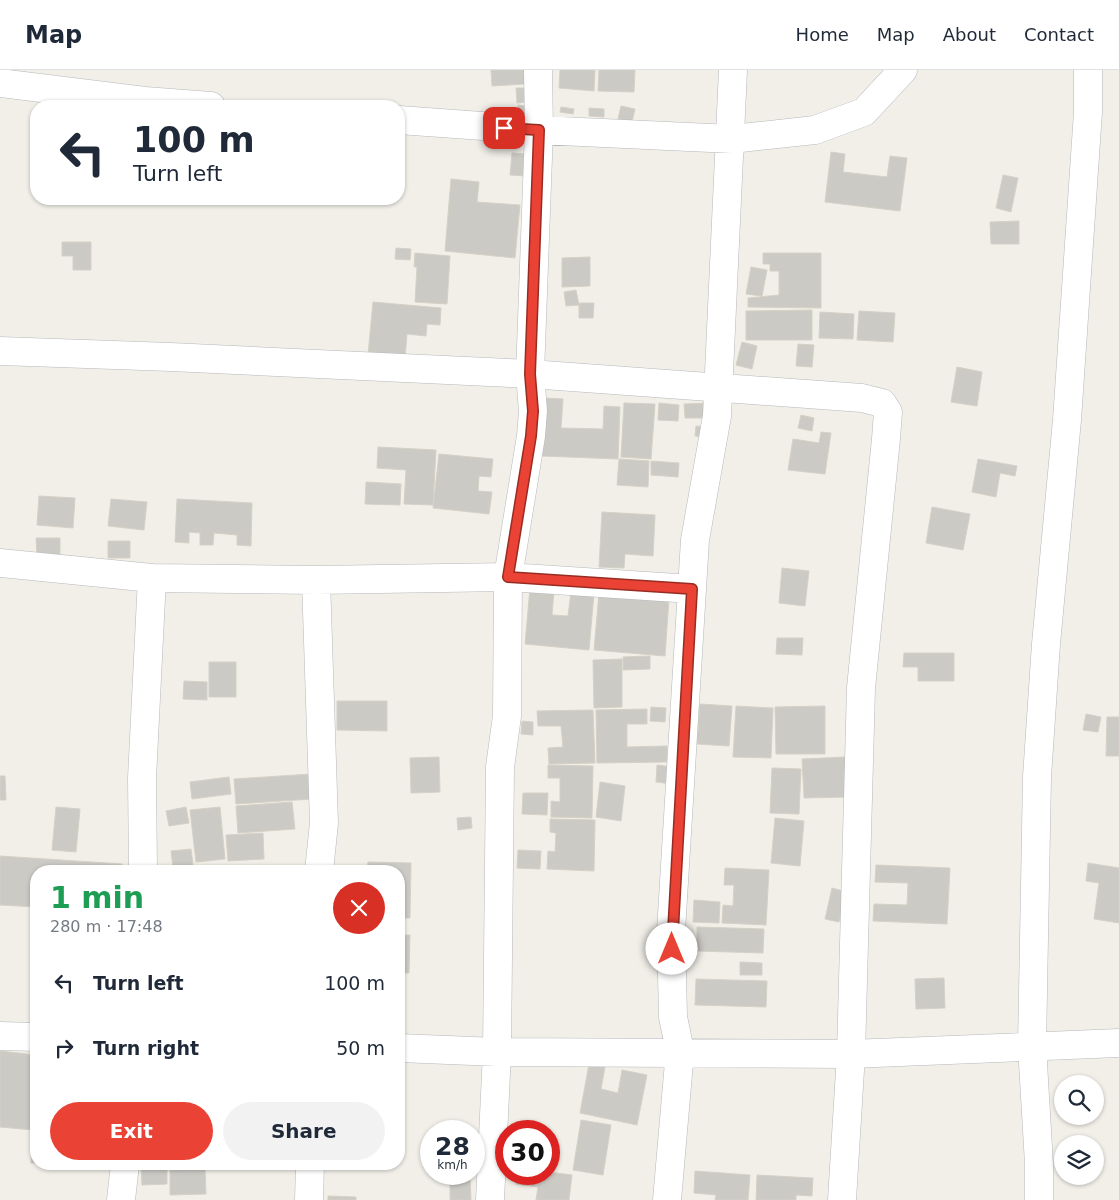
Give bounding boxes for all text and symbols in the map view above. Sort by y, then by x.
text: Map [25,21,82,49]
text: Home [796,24,849,45]
text: Map [877,24,915,45]
text: About [943,24,996,45]
text: Contact [1024,24,1094,45]
pin [483,107,525,149]
icon: arrive [490,114,518,142]
icon: left [50,120,115,185]
text: 100 m [133,120,255,160]
text: Turn left [133,161,222,186]
text: 1 min [50,880,144,915]
button: close [333,882,385,934]
text: 280 m · 17:48 [50,917,163,936]
position arrow [645,922,697,974]
icon: left [50,969,78,997]
text: Turn left [93,972,184,994]
text: 100 m [324,972,385,994]
icon: right [50,1034,78,1062]
text: Turn right [93,1037,199,1059]
text: 50 m [336,1037,385,1059]
map controls [1054,1075,1104,1185]
button: search [1054,1075,1104,1125]
button: Exit [50,1102,213,1160]
button: Share [223,1102,385,1160]
speed limit sign: 30 [495,1120,560,1185]
text: 28 [435,1132,470,1161]
button: layers [1054,1135,1104,1185]
text: km/h [437,1158,468,1172]

